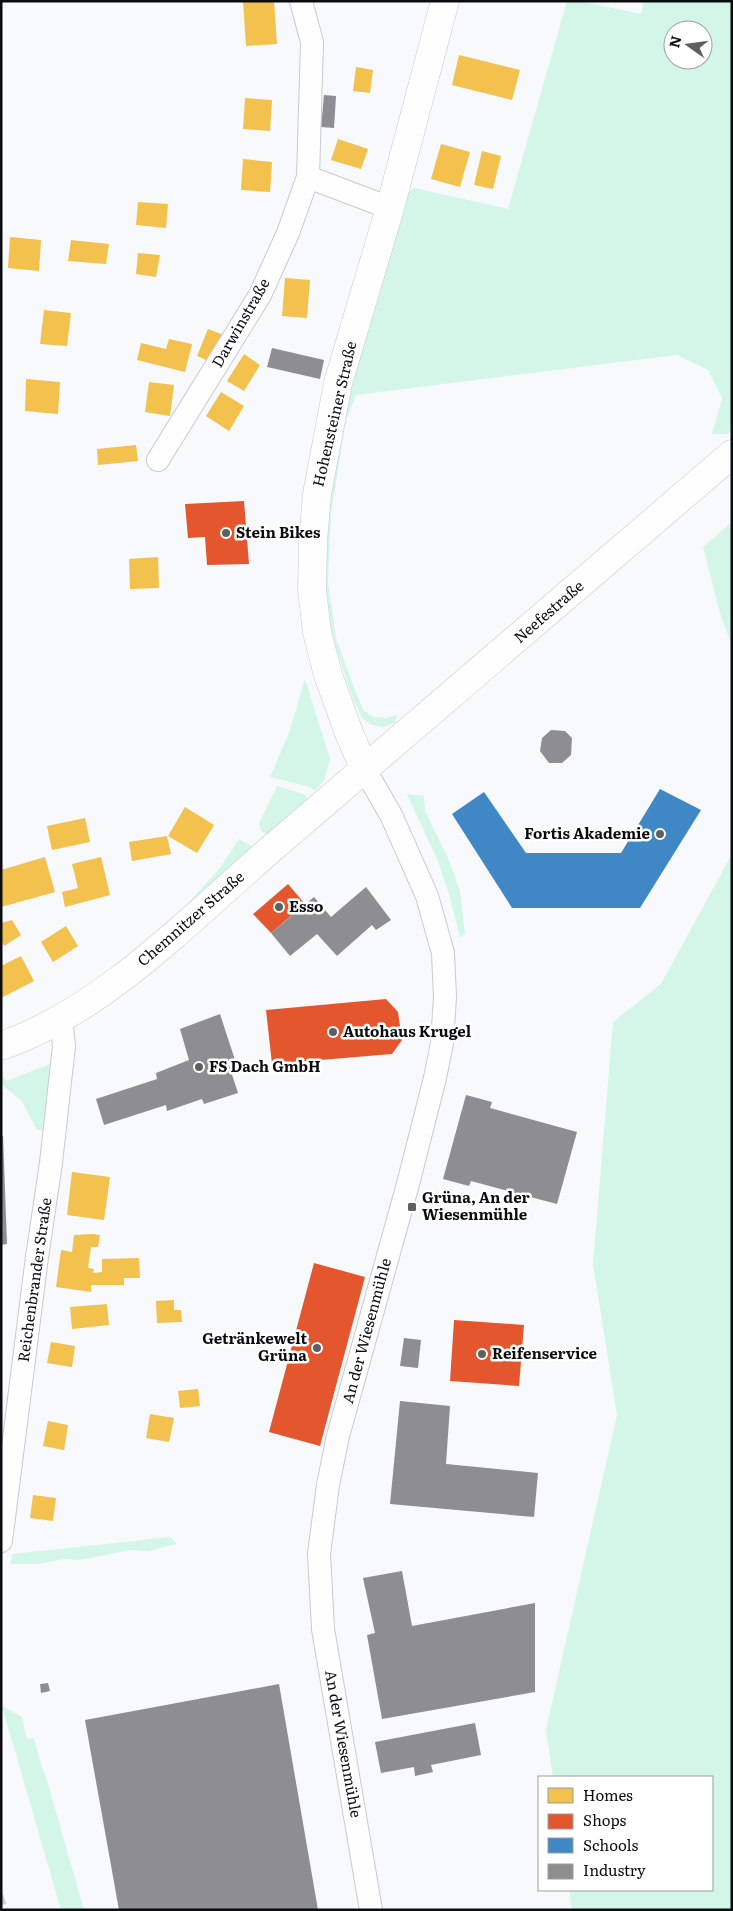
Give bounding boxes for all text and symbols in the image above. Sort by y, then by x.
north arrow [663,20,713,70]
text: N [663,33,686,50]
street label: Darwinstraße [205,273,275,371]
street label: Hohensteiner Straße [306,338,362,489]
place label: Stein Bikes [236,520,321,543]
marker: Stein Bikes [220,527,232,539]
street label: Neefestraße [508,574,588,648]
place label: Fortis Akademie [524,821,650,844]
marker: Fortis Akademie [654,828,666,840]
street label: Chemnitzer Straße [131,865,249,971]
place label: Esso [289,894,323,917]
marker: Esso [273,901,285,913]
place label: Autohaus Krugel [343,1019,472,1042]
marker: Autohaus Krugel [327,1026,339,1038]
place label: FS Dach GmbH [209,1054,321,1077]
marker: FS Dach GmbH [193,1061,205,1073]
place label: Grüna, An der Wiesenmühle [422,1185,530,1225]
street label: Reichenbrander Straße [11,1196,56,1363]
marker: Grüna, An der Wiesenmühle [406,1201,418,1213]
street label: An der Wiesenmühle [335,1255,396,1406]
place label: Getränkewelt Grüna [202,1326,307,1366]
place label: Reifenservice [492,1341,598,1364]
marker: Getränkewelt Grüna [311,1342,323,1354]
marker: Reifenservice [476,1348,488,1360]
street label: An der Wiesenmühle [320,1668,369,1820]
legend [538,1776,713,1891]
text: Homes [583,1783,633,1806]
text: Shops [583,1808,626,1831]
text: Schools [583,1833,639,1856]
text: Industry [583,1858,646,1881]

